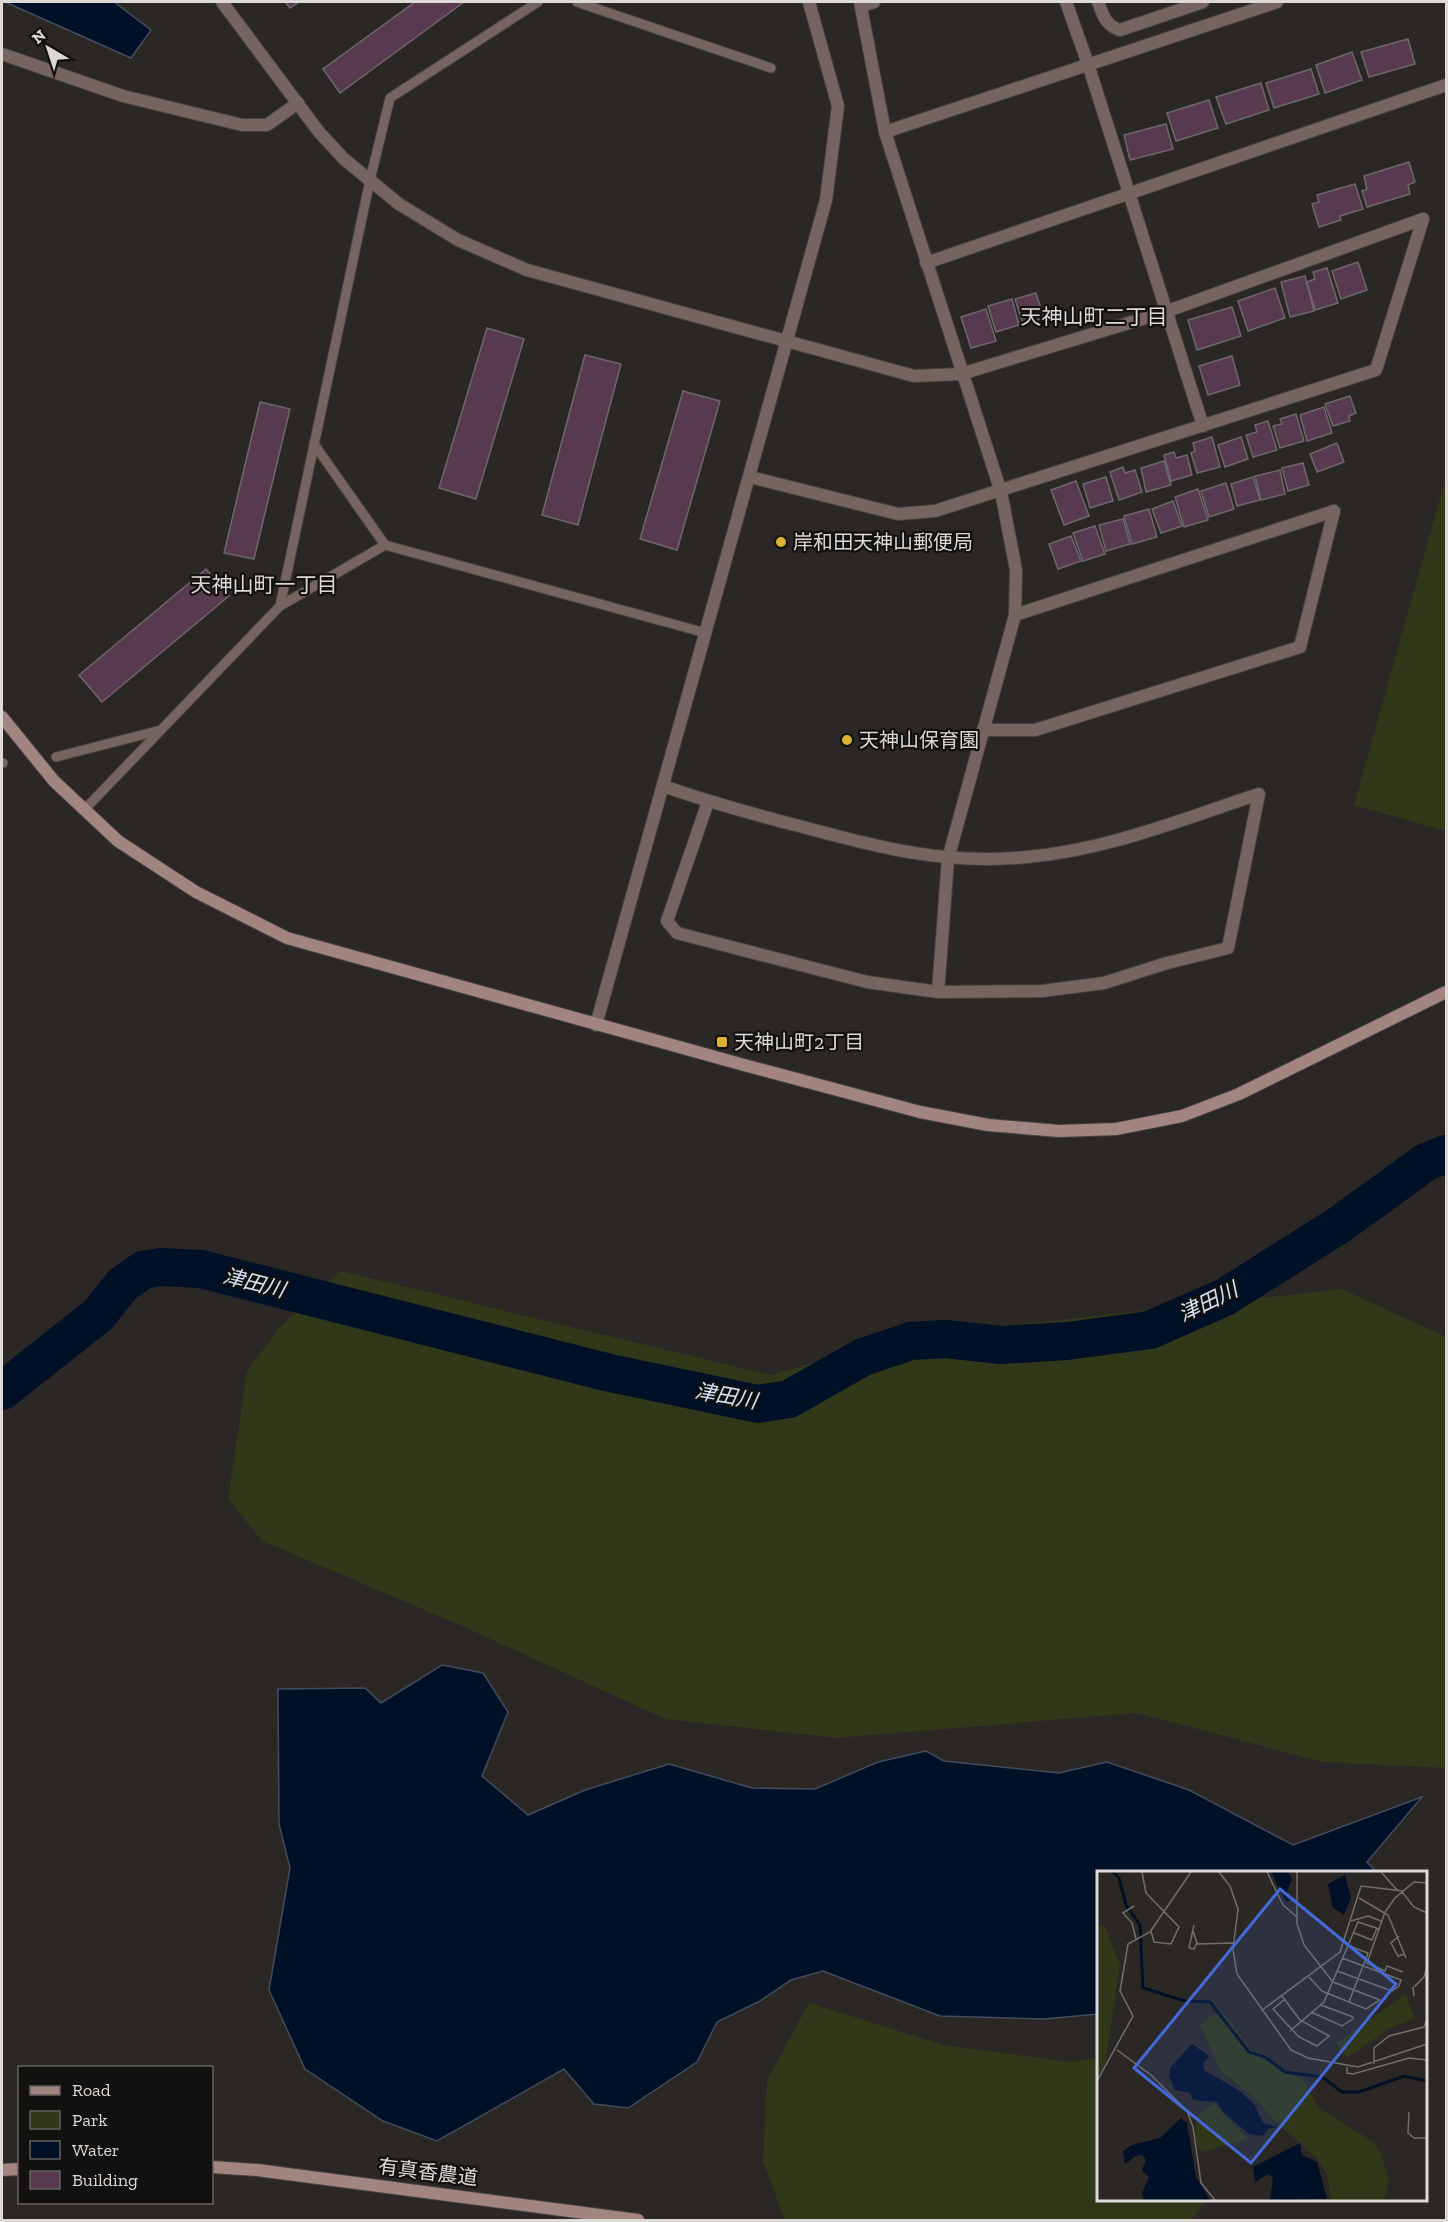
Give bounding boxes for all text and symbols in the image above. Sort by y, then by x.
north arrow [18,18,78,78]
text: N [28,26,50,48]
district label: 天神山町二丁目 [1021,304,1168,329]
place label: 岸和田天神山郵便局 [793,530,973,554]
marker: 岸和田天神山郵便局 [774,535,788,549]
district label: 天神山町一丁目 [191,572,338,597]
place label: 天神山保育園 [859,728,979,752]
marker: 天神山保育園 [840,733,854,747]
place label: 天神山町2丁目 [734,1030,864,1054]
marker: 天神山町2丁目 [715,1035,729,1049]
water label: 津田川 [221,1263,290,1303]
water label: 津田川 [1174,1276,1243,1327]
water label: 津田川 [693,1378,761,1414]
inset map [1097,1871,1427,2201]
legend [18,2066,213,2204]
text: Road [72,2079,111,2101]
text: Park [72,2109,108,2131]
text: Water [72,2139,119,2161]
street label: 有真香農道 [377,2154,479,2190]
text: Building [72,2169,138,2191]

